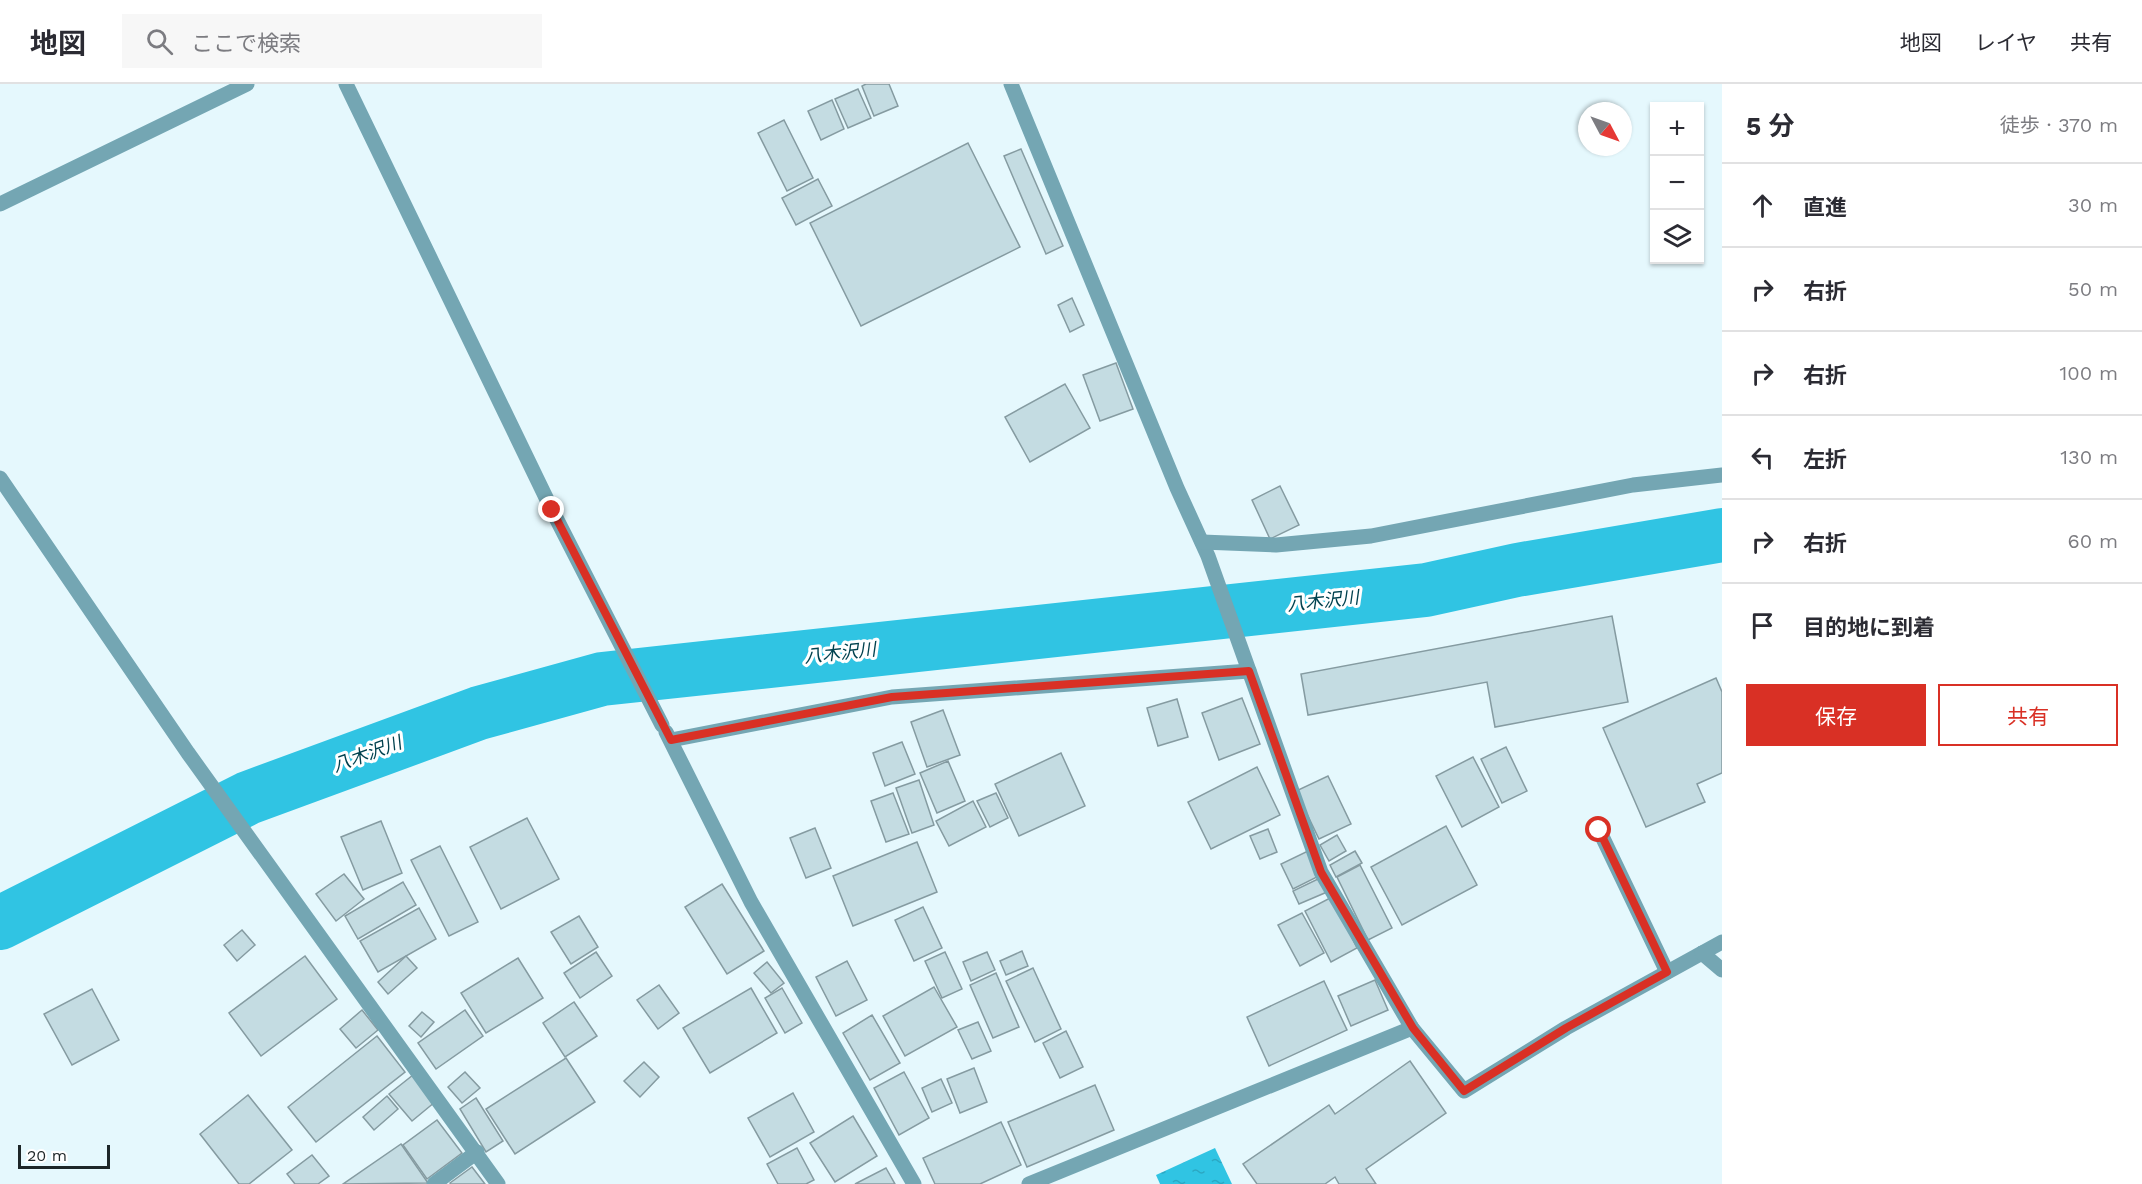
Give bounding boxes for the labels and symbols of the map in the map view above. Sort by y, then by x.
north arrow [1578,102,1632,156]
route end [538,496,564,522]
water label: 八木沢川 [1286,586,1362,615]
water label: 八木沢川 [803,638,879,667]
water label: 八木沢川 [329,731,406,776]
route start [1585,816,1611,842]
scale bar [18,1142,110,1170]

